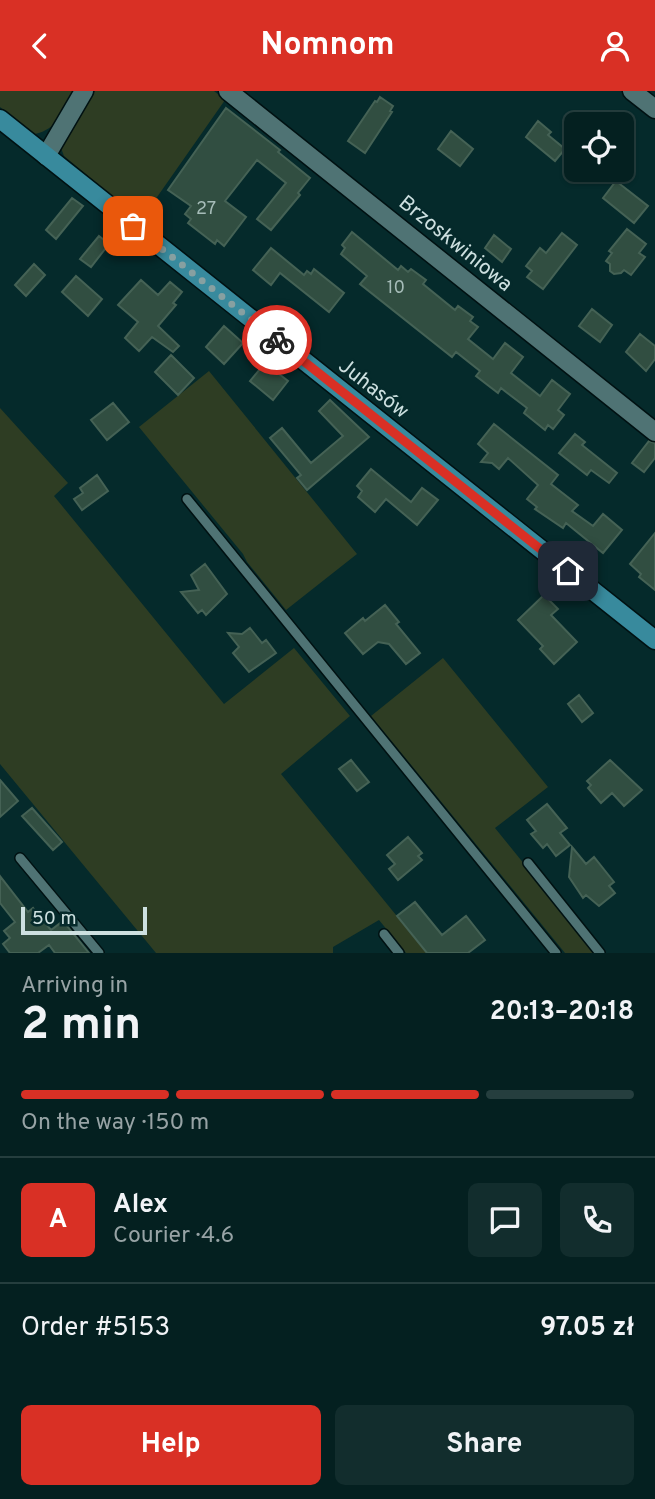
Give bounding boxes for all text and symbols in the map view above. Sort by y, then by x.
text: Nomnom [261,26,394,66]
icon: back [21,27,59,65]
icon: person [596,27,634,65]
map controls [564,112,634,182]
button: locate [564,112,634,182]
street label: Brzoskwiniowa [392,190,518,298]
pin [103,196,163,256]
house number: 27 [196,198,216,221]
icon: bag [114,207,152,245]
house number: 10 [387,277,405,300]
courier [242,305,312,375]
icon: bike [258,321,296,359]
street label: Juhasów [332,353,414,425]
pin [538,541,598,601]
icon: home [549,552,587,590]
scale bar [21,904,147,936]
text: 50 m [32,907,77,931]
text: Arriving in [21,972,128,1001]
text: 20:13–20:18 [490,996,634,1029]
text: 2 min [21,997,141,1056]
text: On the way · 150 m [21,1109,209,1138]
button: chat [468,1183,542,1257]
button: phone [560,1183,634,1257]
text: Alex [113,1189,168,1222]
text: A [49,1204,67,1237]
text: Courier · 4.6 [113,1222,234,1251]
text: Order #5153 [21,1312,170,1345]
text: 97.05 zł [540,1312,634,1345]
button: Help [21,1405,321,1485]
button: Share [335,1405,634,1485]

